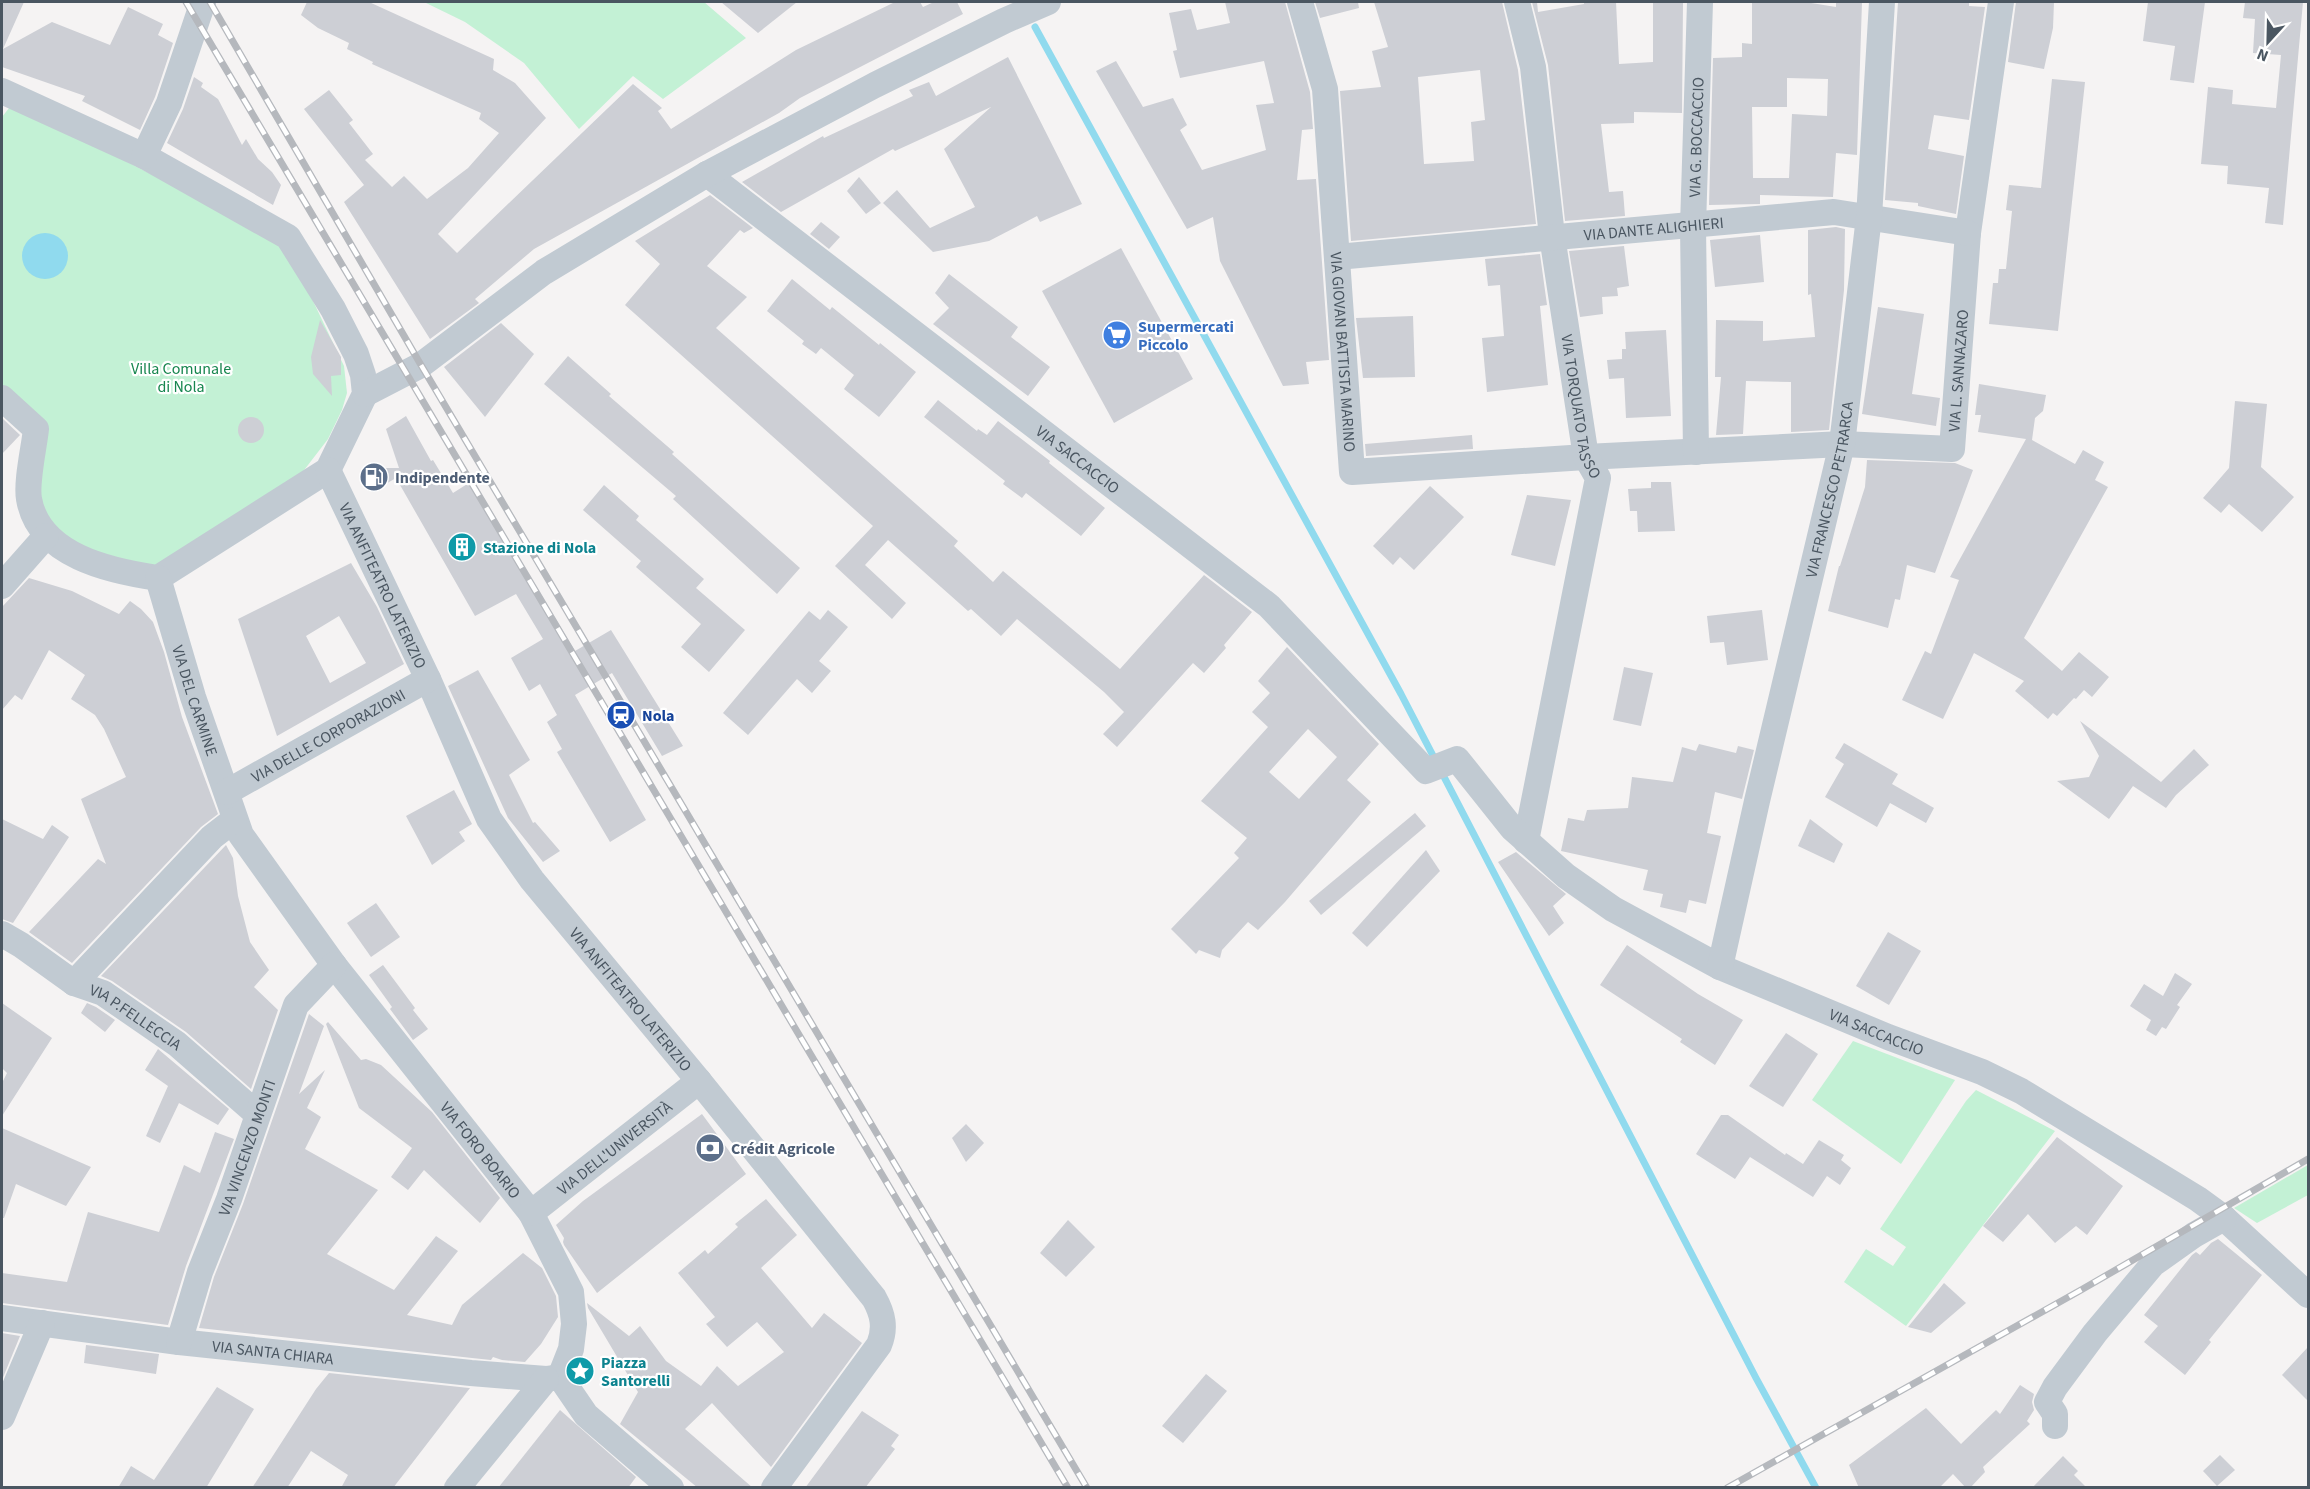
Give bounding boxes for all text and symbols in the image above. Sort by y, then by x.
north arrow [2238,12,2298,72]
text: N [2254,43,2272,67]
street label: VIA G. BOCCACCIO [1684,77,1710,198]
street label: VIA DANTE ALIGHIERI [1583,212,1725,247]
street label: VIA GIOVAN BATTISTA MARINO [1325,251,1361,453]
street label: VIA L. SANNAZARO [1943,309,1974,433]
place label: Supermercati Piccolo [1138,316,1234,356]
supermarket icon: Supermercati Piccolo [1101,319,1133,351]
street label: VIA TORQUATO TASSO [1555,333,1606,483]
park label: Villa Comunale di Nola [131,358,231,398]
street label: VIA FRANCESCO PETRARCA [1801,400,1859,580]
street label: VIA SACCACCIO [1031,421,1124,499]
fuel station icon: Indipendente [358,461,390,493]
place label: Indipendente [395,467,490,489]
street label: VIA ANFITEATRO LATERIZIO [333,499,431,672]
building icon: Stazione di Nola [446,531,478,563]
place label: Stazione di Nola [483,537,596,559]
street label: VIA DEL CARMINE [166,643,223,759]
street label: VIA DELLE CORPORAZIONI [248,684,410,788]
station icon: Nola [605,699,637,731]
place label: Nola [642,705,675,727]
street label: VIA ANFITEATRO LATERIZIO [564,923,697,1077]
street label: VIA P.FELLECCIA [87,979,186,1056]
street label: VIA SACCACCIO [1825,1004,1927,1061]
street label: VIA VINCENZO MONTI [213,1077,281,1219]
street label: VIA DELL'UNIVERSITÀ [553,1096,677,1200]
street label: VIA FORO BOARIO [435,1097,525,1204]
bank icon: Crédit Agricole [694,1132,726,1164]
place label: Crédit Agricole [731,1138,835,1160]
street label: VIA SANTA CHIARA [211,1336,335,1370]
place label: Piazza Santorelli [601,1352,670,1392]
place icon: Piazza Santorelli [564,1355,596,1387]

